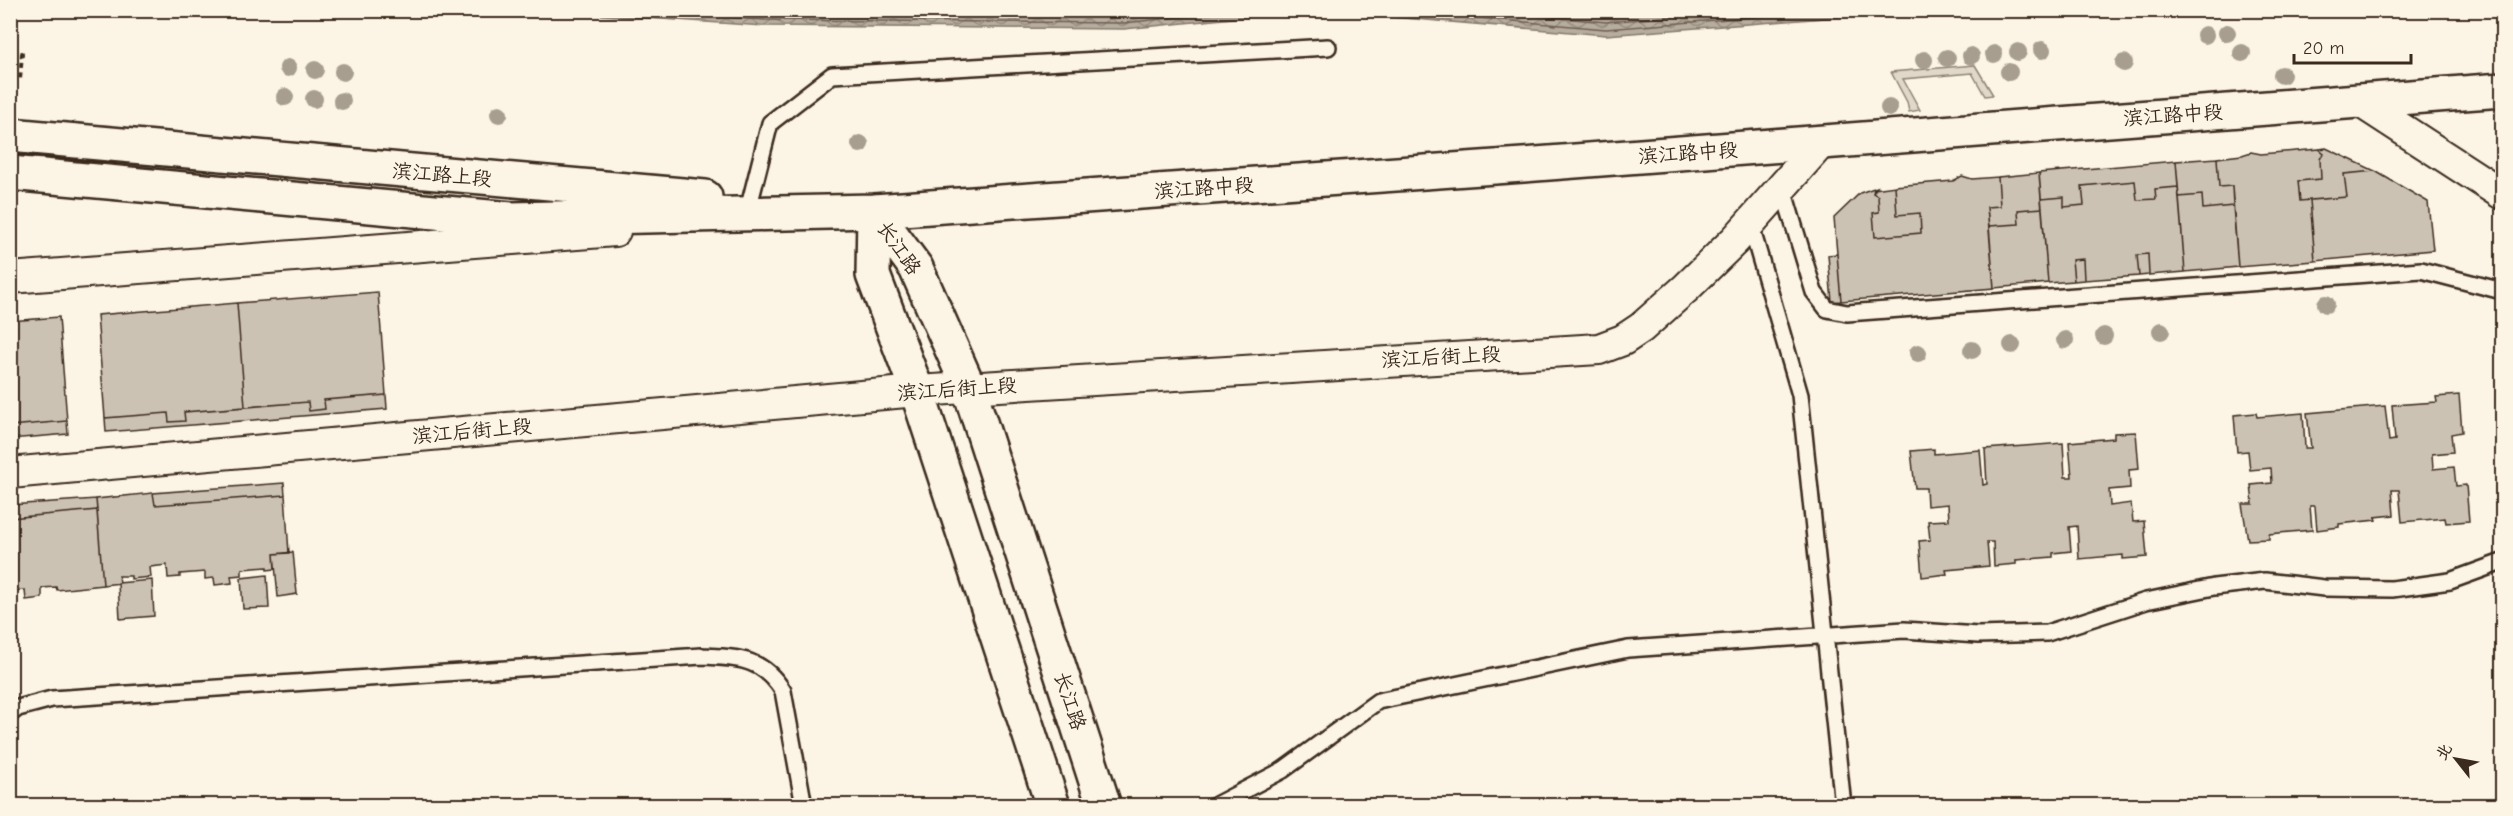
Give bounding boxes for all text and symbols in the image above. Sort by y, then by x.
scale bar [2294,27,2411,65]
text: 20 m [2303,38,2344,59]
street label: 滨江路中段 [2122,100,2224,130]
street label: 滨江路中段 [1637,138,1739,168]
street label: 滨江路上段 [391,159,493,191]
street label: 滨江路中段 [1153,173,1255,203]
street label: 长江路 [872,217,926,280]
street label: 滨江后街上段 [1380,342,1502,372]
street label: 滨江后街上段 [896,373,1018,405]
street label: 滨江后街上段 [411,414,533,448]
street label: 长江路 [1050,669,1091,734]
north arrow [2426,729,2486,789]
text: 北 [2432,740,2456,763]

